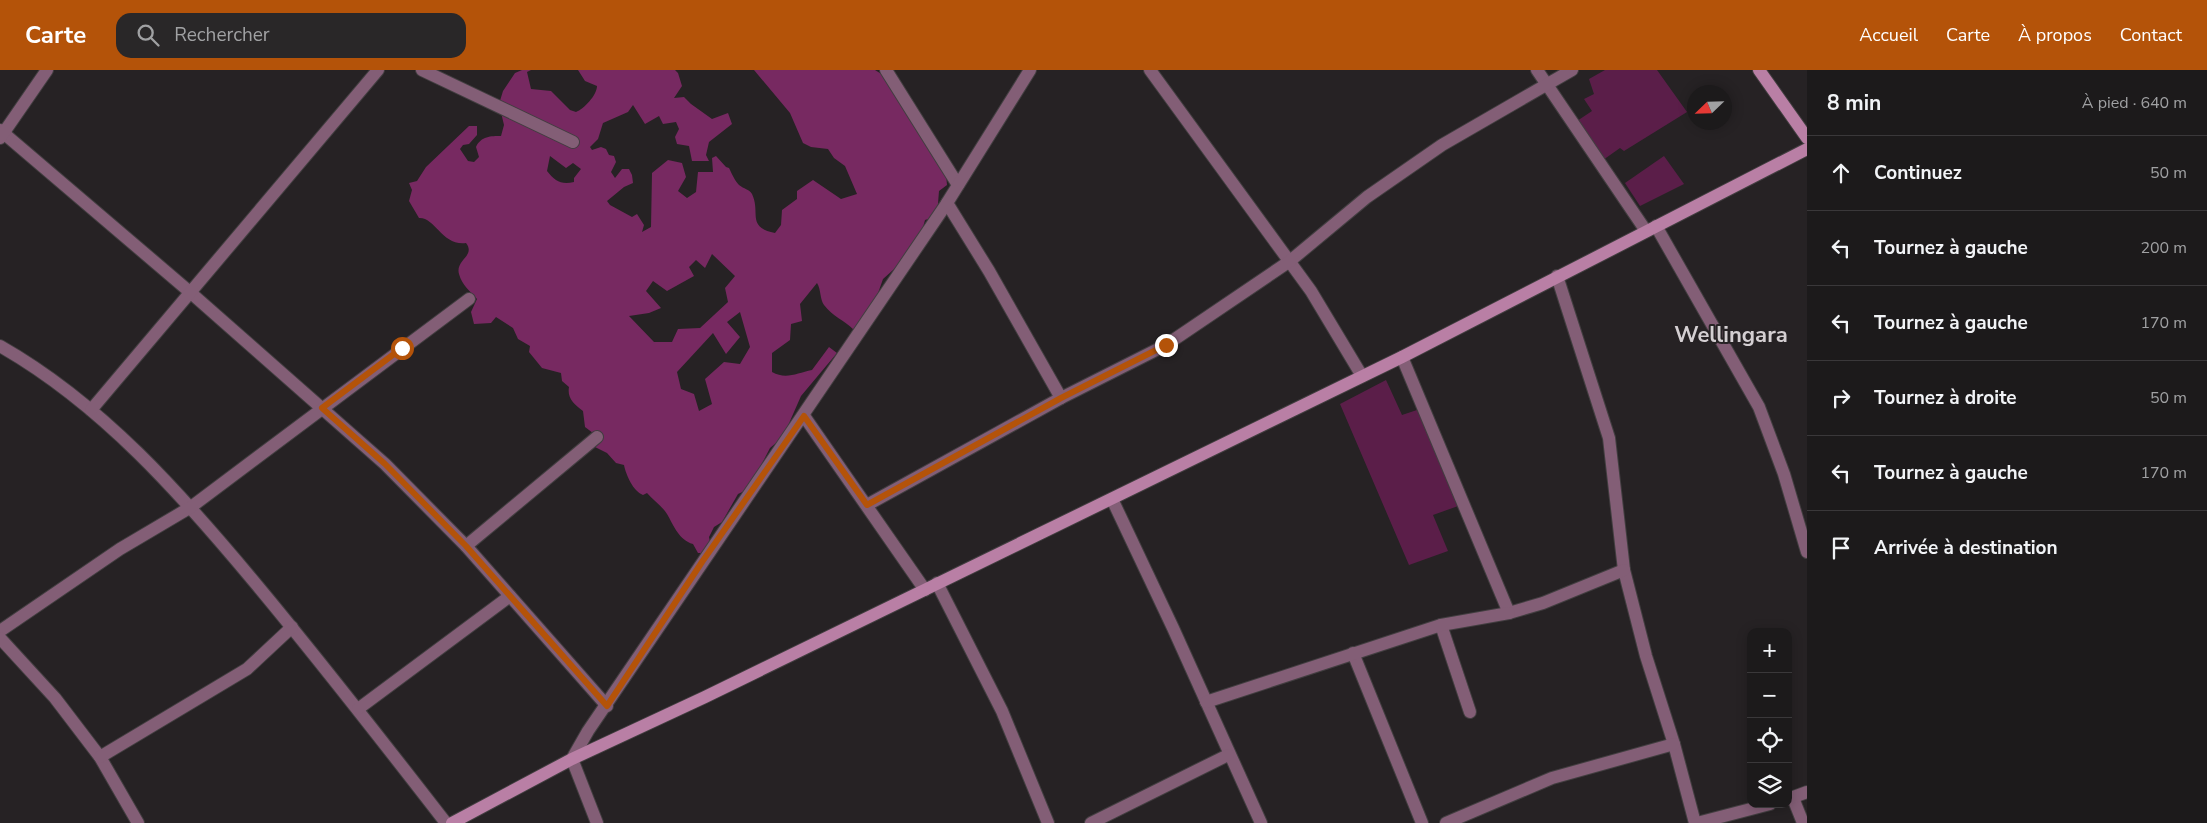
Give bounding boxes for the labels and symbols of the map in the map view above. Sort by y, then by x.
north arrow [1687,85,1732,130]
district label: Wellingara [1674,320,1788,350]
route end [1155,334,1178,357]
route start [391,337,414,360]

